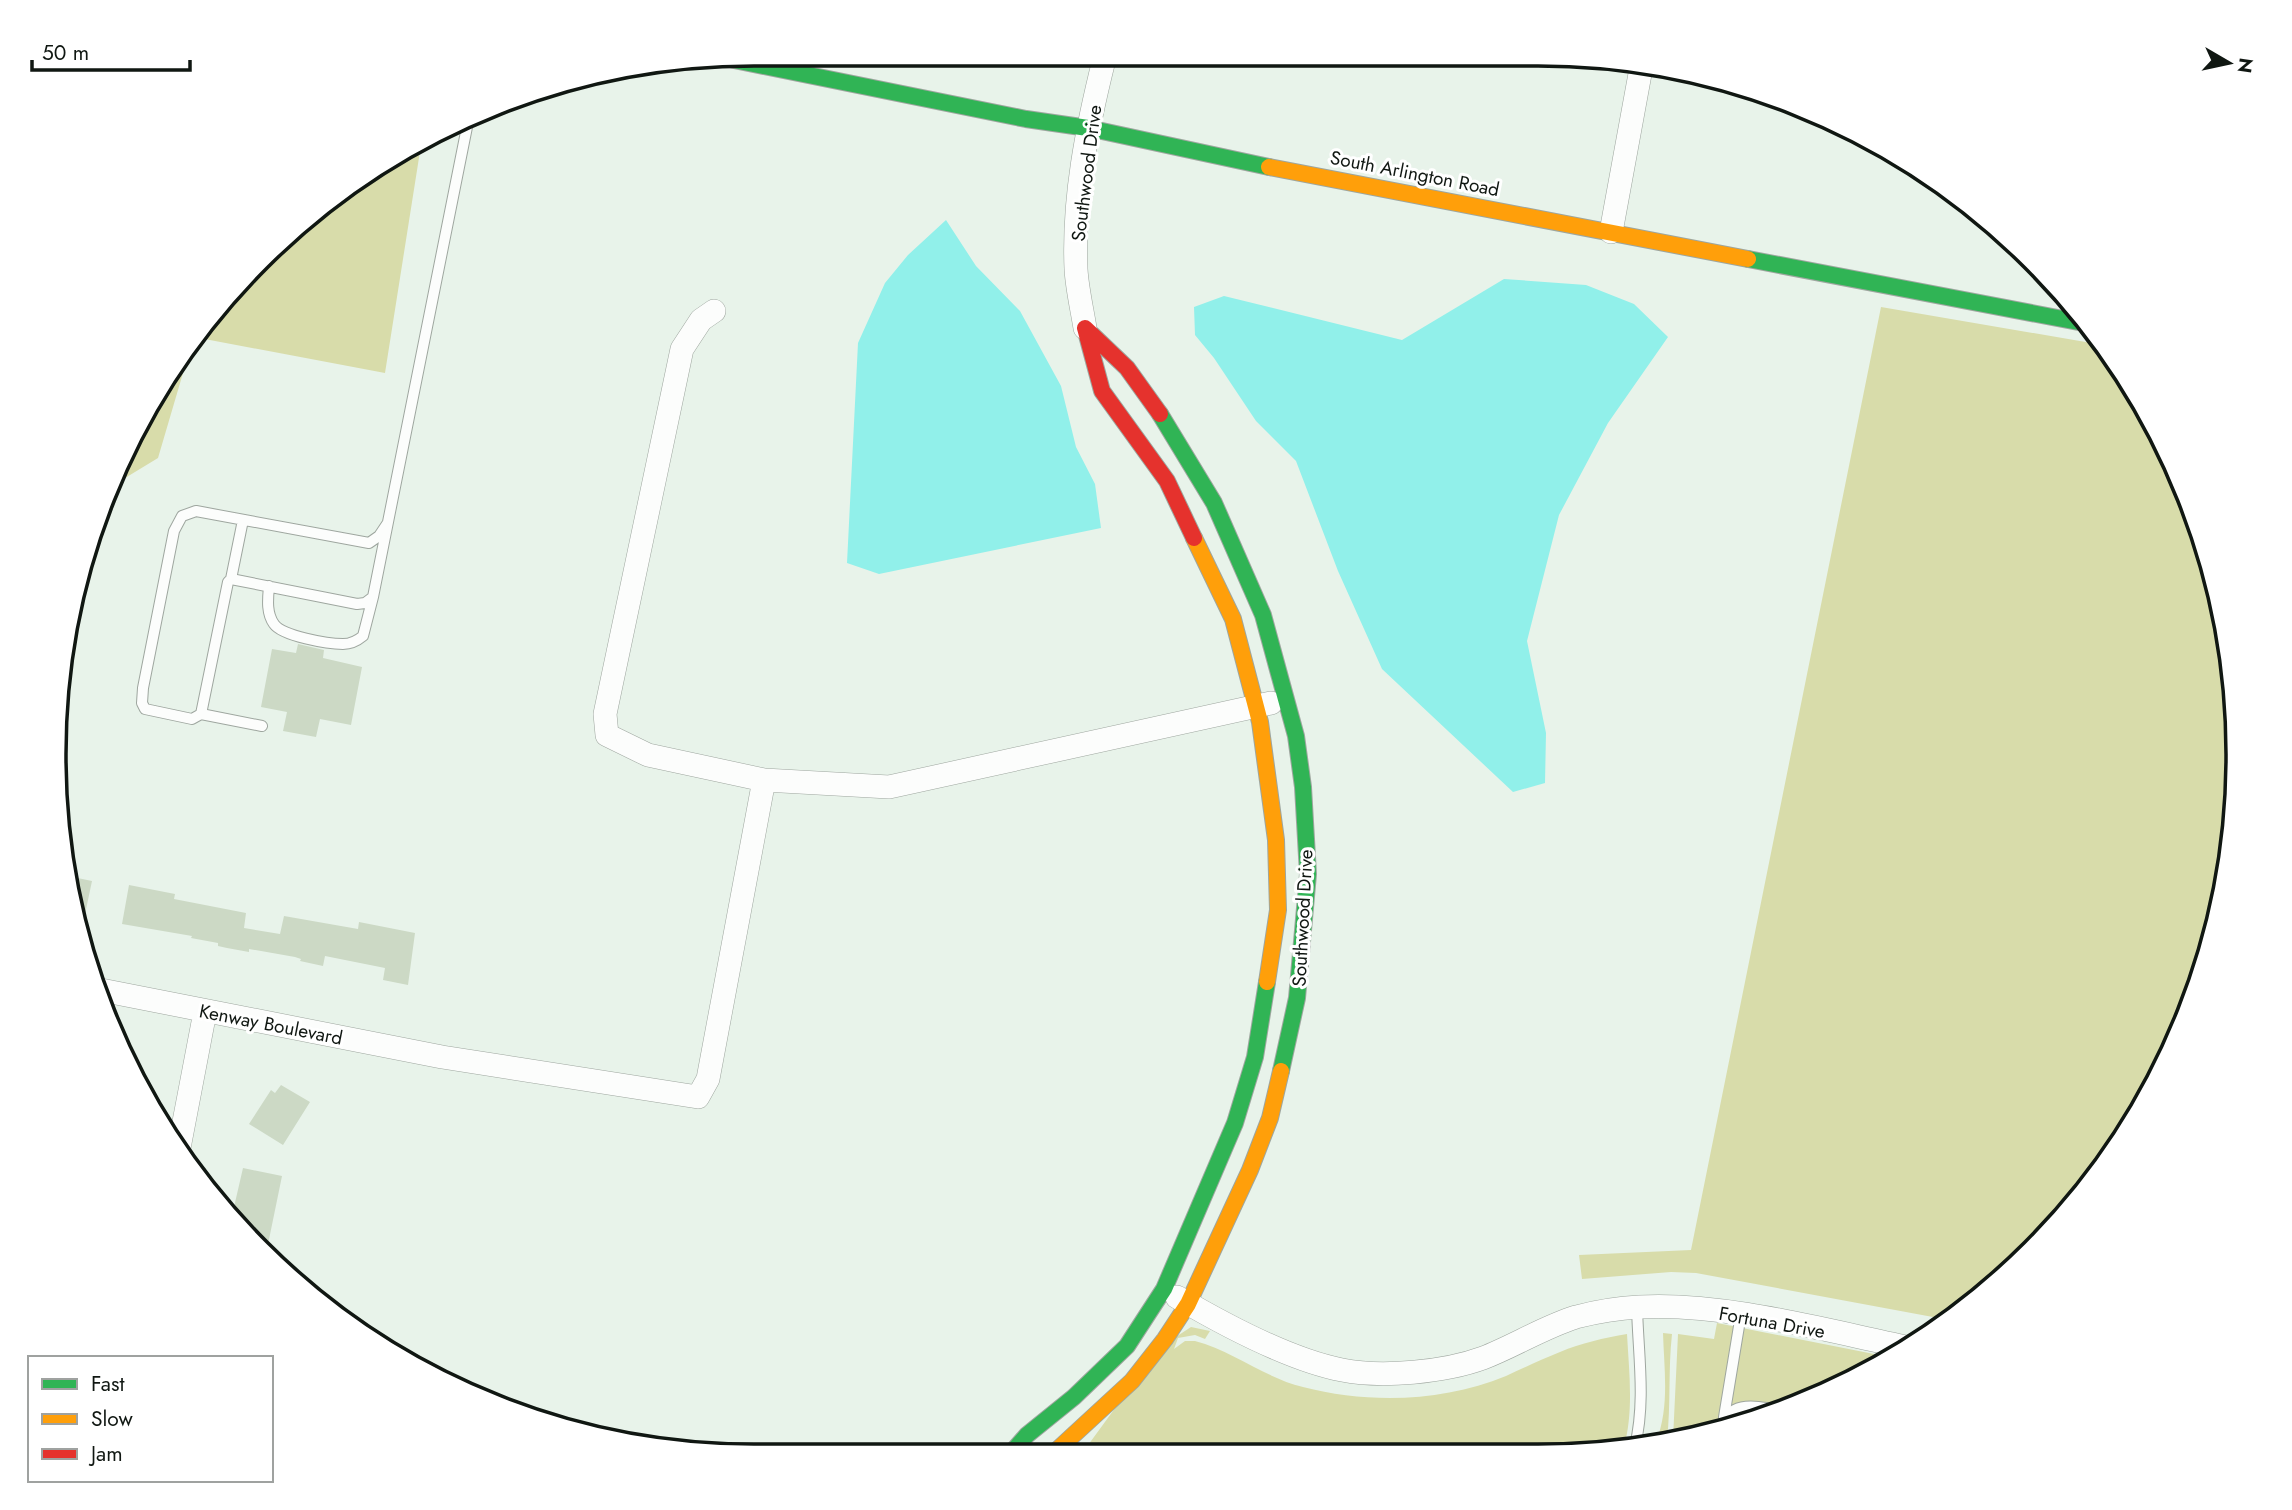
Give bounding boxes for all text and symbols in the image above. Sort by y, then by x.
scale bar [32,28,189,72]
north arrow [2194,28,2264,98]
text: 50 m [42,38,89,68]
text: N [2231,56,2260,75]
street label: Southwood Drive [1065,103,1108,243]
street label: South Arlington Road [1328,144,1502,203]
street label: Southwood Drive [1285,849,1320,987]
street label: Kenway Boulevard [197,997,345,1052]
street label: Fortuna Drive [1717,1300,1827,1345]
legend [28,1356,273,1482]
text: Fast [91,1369,124,1399]
text: Slow [91,1404,133,1434]
text: Jam [88,1439,123,1469]

